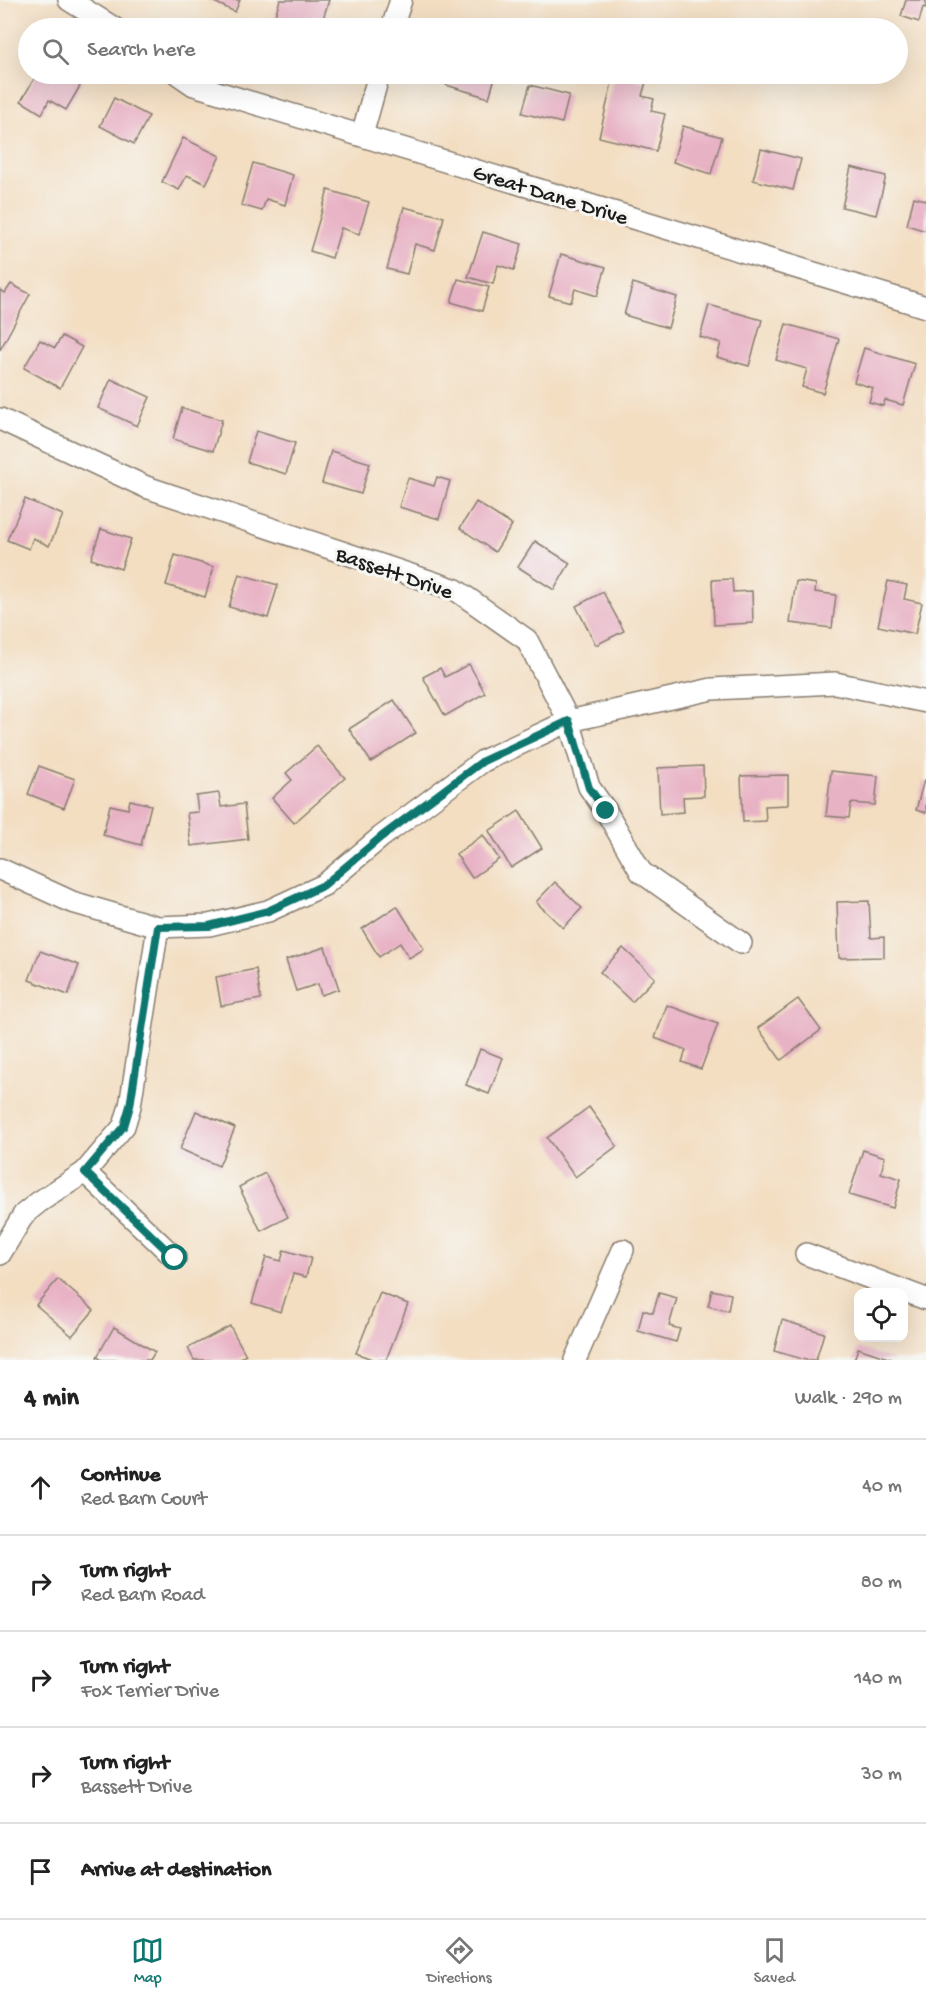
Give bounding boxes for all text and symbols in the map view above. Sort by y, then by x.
search box [18,18,908,84]
icon: search [39,35,72,68]
text: Search here [87,38,195,64]
street label: Great Dane Drive [469,161,631,233]
street label: Bassett Drive [331,542,456,607]
route end [592,797,618,823]
route start [161,1244,187,1270]
map controls [854,1288,908,1342]
button: locate [854,1288,908,1342]
text: 4 min [24,1384,79,1415]
text: Walk · 290 m [795,1388,902,1411]
text: Continue [81,1463,161,1489]
icon: ahead [24,1471,57,1504]
text: 40 m [862,1476,902,1499]
text: Red Barn Court [81,1489,207,1512]
text: Turn right [81,1559,169,1585]
icon: right [24,1567,57,1600]
text: 80 m [861,1572,902,1595]
text: Red Barn Road [81,1585,205,1608]
text: Turn right [81,1655,169,1681]
icon: right [24,1663,57,1696]
text: 140 m [854,1668,902,1691]
text: Fox Terrier Drive [81,1681,219,1704]
text: Turn right [81,1751,169,1777]
icon: right [24,1759,57,1792]
text: 30 m [861,1764,902,1787]
text: Bassett Drive [81,1777,192,1800]
icon: arrive [24,1855,57,1888]
text: Arrive at destination [81,1858,271,1884]
tab: Map [131,1934,164,1989]
tab: Directions [426,1934,492,1989]
tab: Saved [754,1934,795,1989]

